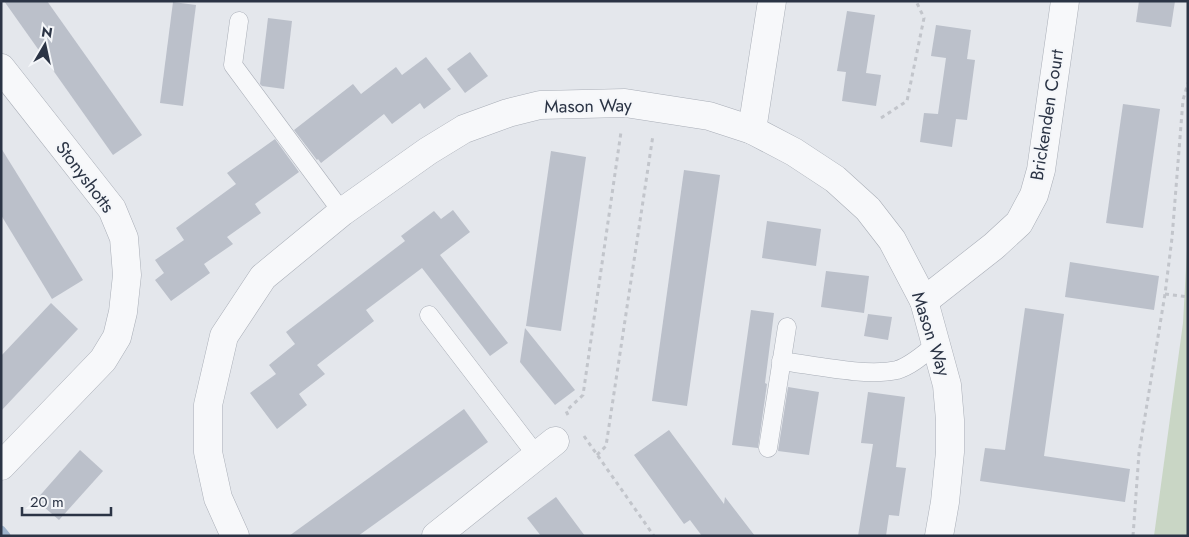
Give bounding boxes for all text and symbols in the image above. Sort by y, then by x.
north arrow [20,20,70,70]
text: N [40,21,54,43]
street label: Brickenden Court [1024,47,1070,182]
street label: Mason Way [544,92,632,120]
street label: Stonyshotts [49,136,121,218]
street label: Mason Way [905,288,957,380]
scale bar [22,484,111,516]
text: 20 m [30,491,64,513]

